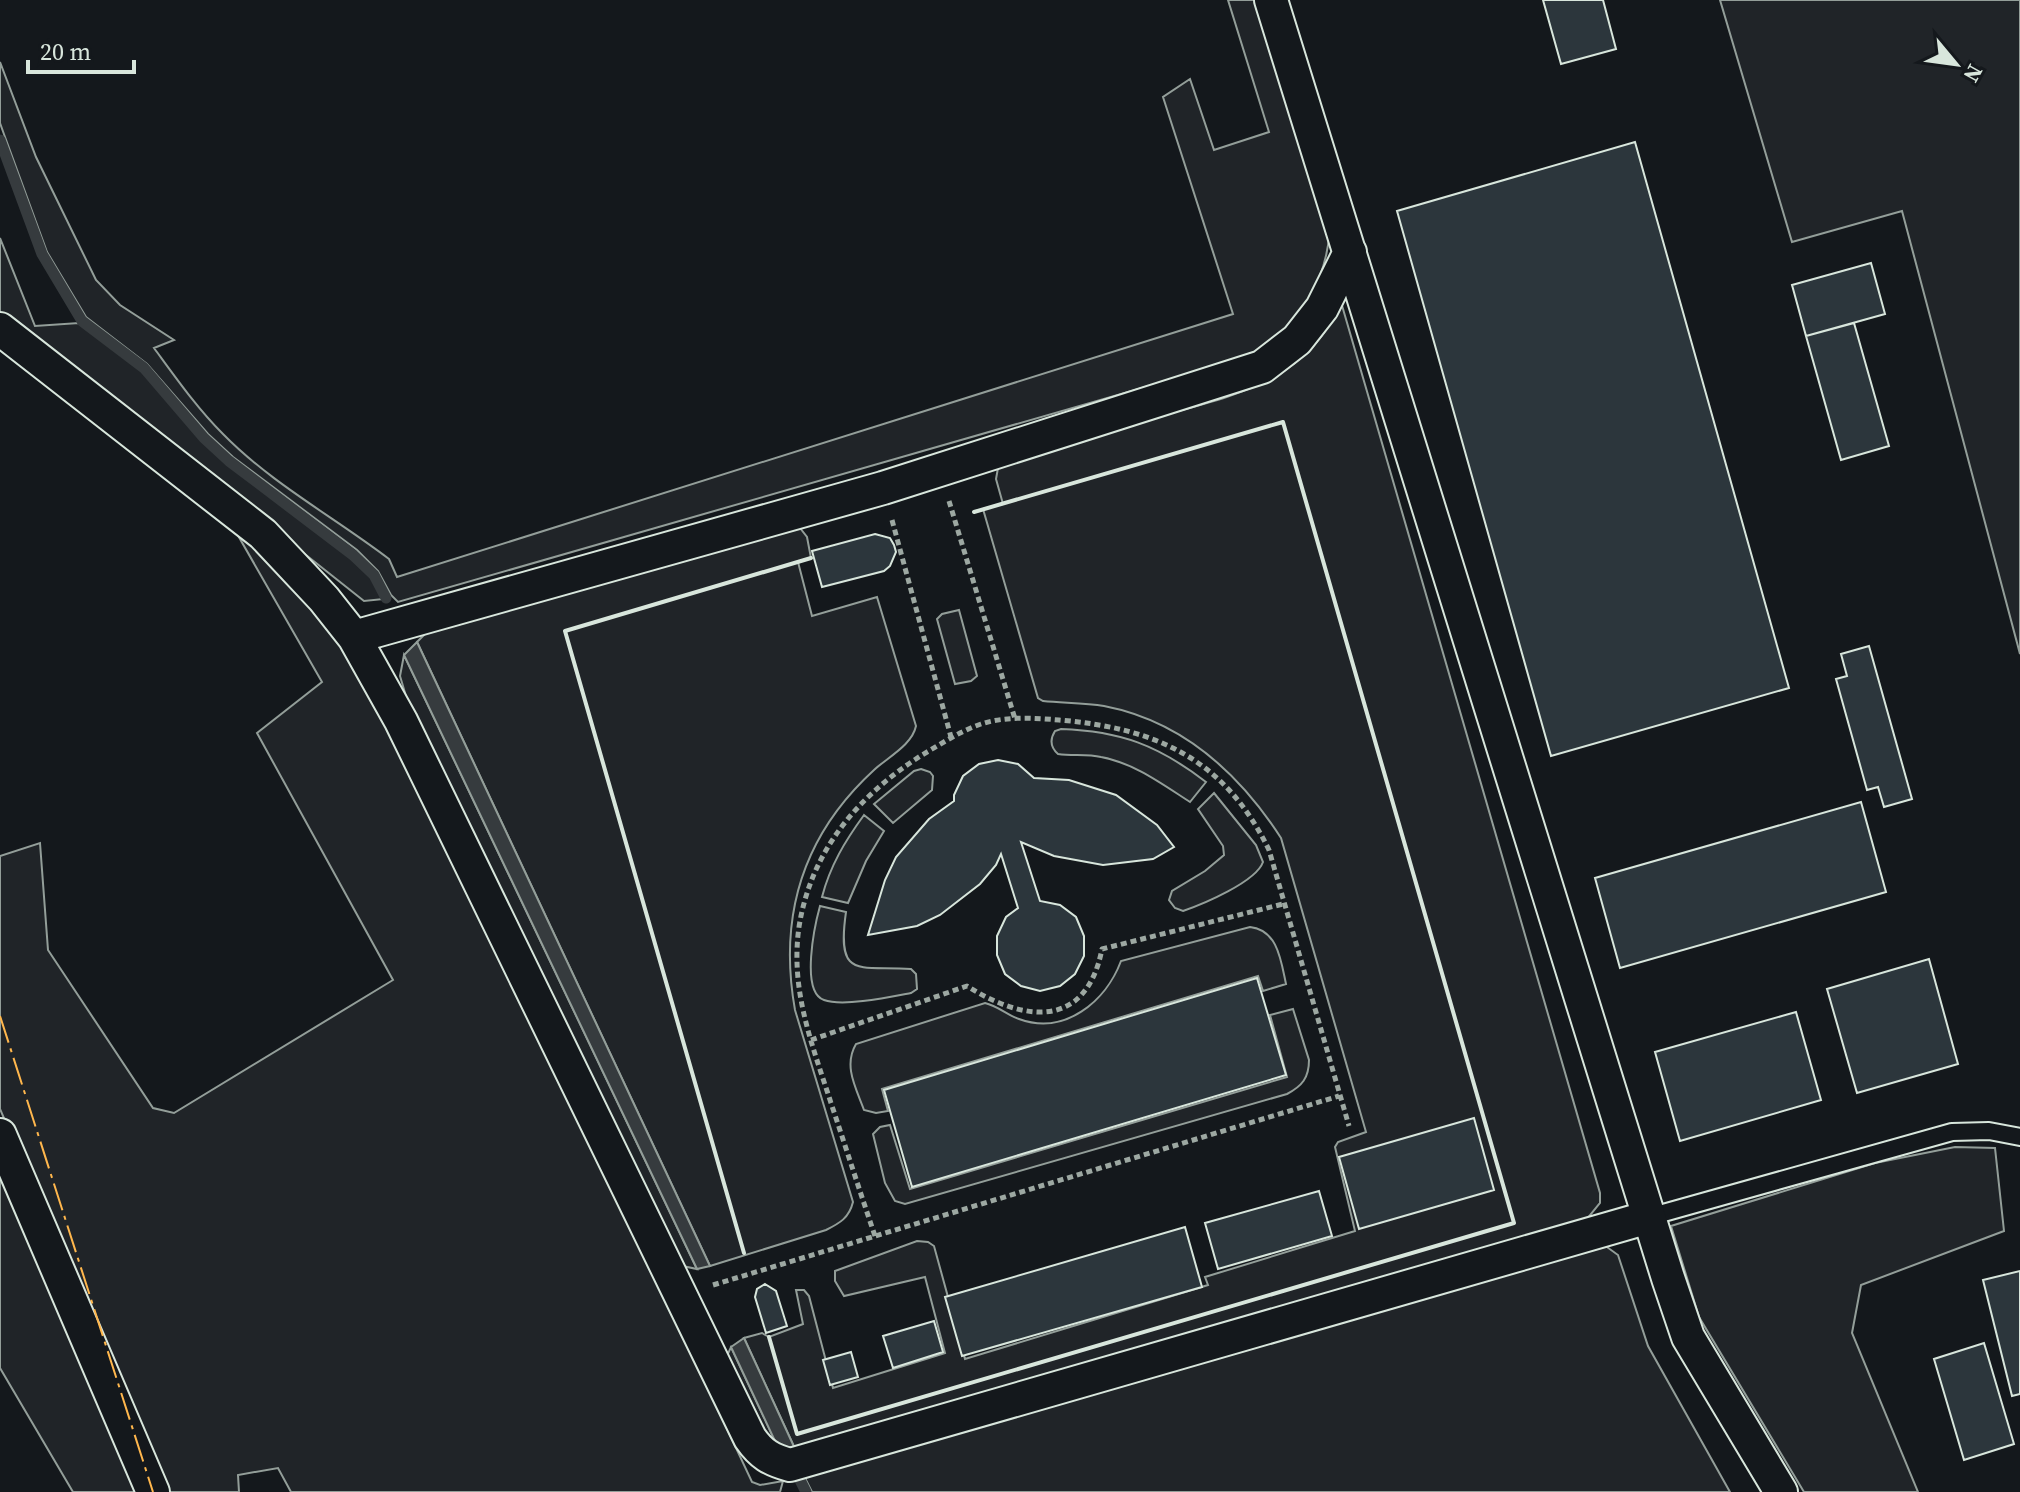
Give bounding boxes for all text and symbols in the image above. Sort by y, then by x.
scale bar [28,24,134,74]
north arrow [1916,24,1996,104]
text: 20 m [40,35,91,68]
text: N [1956,59,1990,88]

